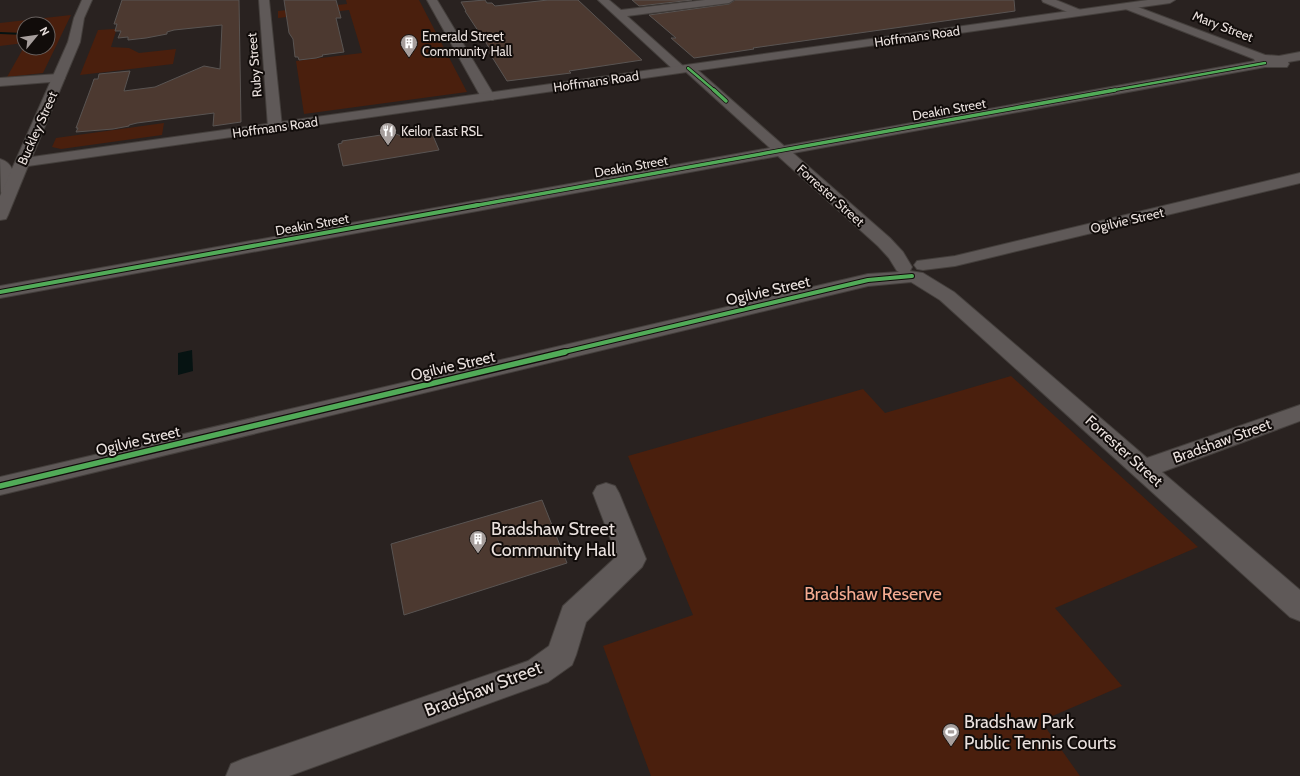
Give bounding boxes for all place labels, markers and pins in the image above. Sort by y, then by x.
place label: Emerald Street Community Hall [422,28,512,59]
building icon: Emerald Street Community Hall [399,33,419,58]
restaurant icon: Keilor East RSL [378,121,398,146]
place label: Keilor East RSL [401,123,483,139]
place label: Bradshaw Street Community Hall [491,518,616,561]
building icon: Bradshaw Street Community Hall [468,529,488,554]
place label: Bradshaw Park Public Tennis Courts [964,711,1116,754]
sports icon: Bradshaw Park Public Tennis Courts [941,722,961,747]

